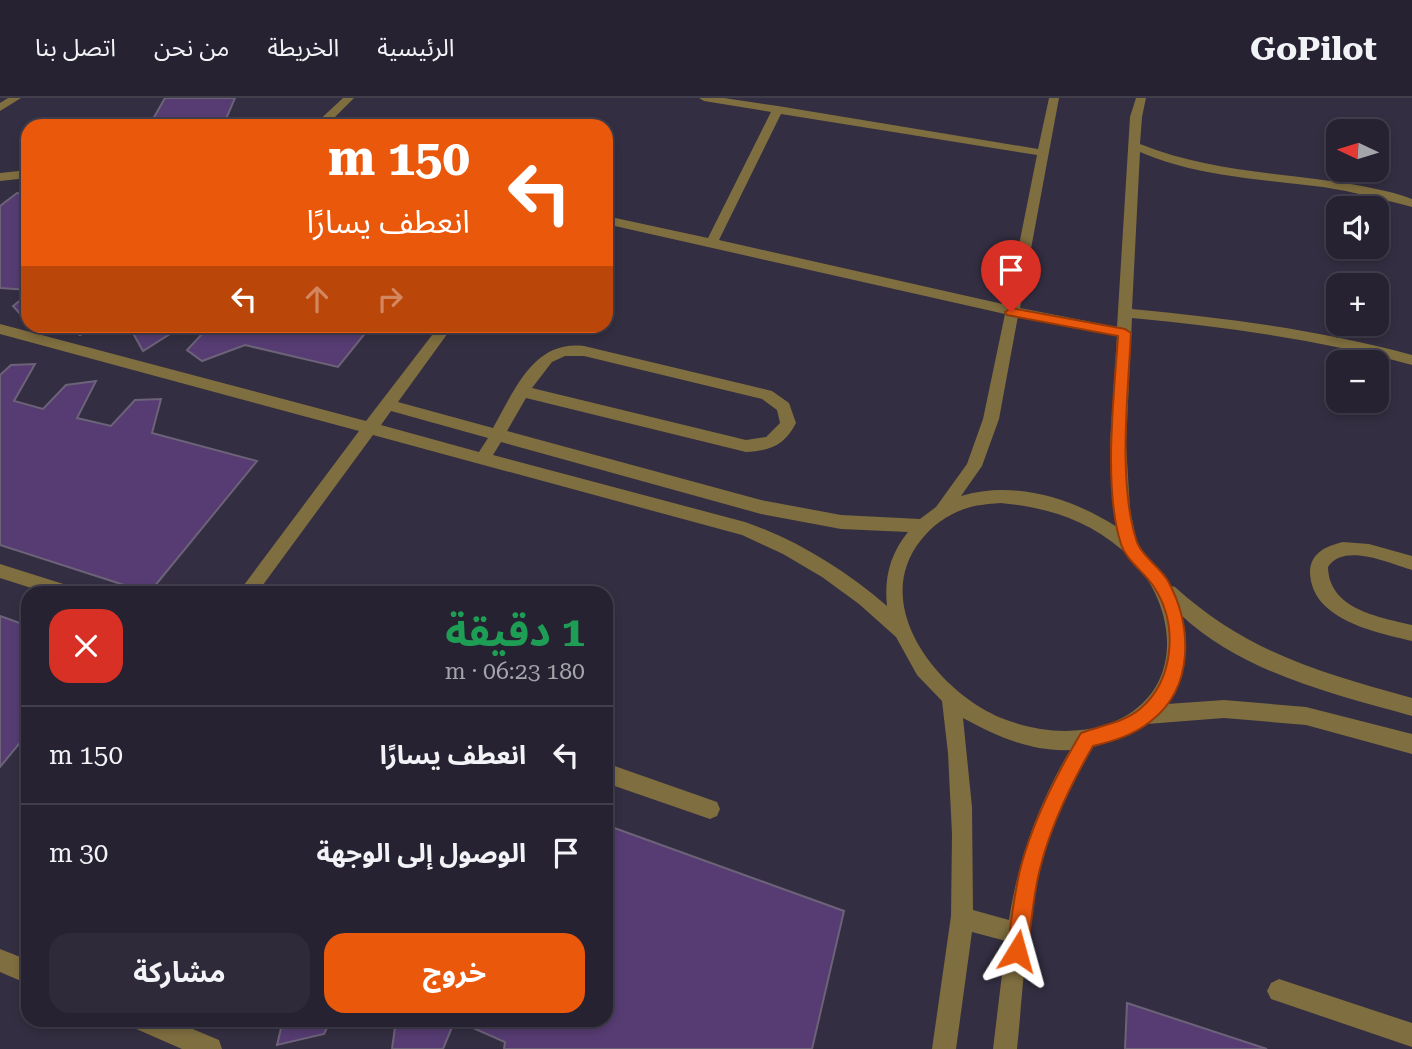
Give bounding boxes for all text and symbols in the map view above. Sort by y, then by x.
text: GoPilot [1250,29,1377,68]
text: اتصل بنا [35,34,116,62]
text: من نحن [154,34,229,62]
text: الخريطة [267,34,339,62]
text: الرئيسية [377,34,454,62]
north arrow [1326,119,1390,182]
map controls [1326,119,1389,413]
text: 150 m [328,130,470,187]
icon: left [494,147,585,238]
button: sound [1326,196,1389,259]
text: انعطف يسارًا [307,203,470,241]
pin [981,240,1041,312]
icon: arrive [992,251,1030,289]
button: + [1326,273,1389,336]
icon: left [225,280,263,318]
icon: ahead [298,280,336,318]
icon: right [371,280,409,318]
button: − [1326,350,1389,413]
text: 1 دقيقة [445,607,585,656]
button: close [49,609,123,683]
text: 180 m · 06:23 [445,658,585,685]
icon: left [547,736,585,774]
text: 150 m [49,740,123,770]
text: انعطف يسارًا [380,740,526,770]
icon: arrive [547,834,585,872]
text: 30 m [49,838,108,868]
text: الوصول إلى الوجهة [317,838,526,868]
position arrow [980,914,1054,988]
button: مشاركة [49,933,310,1013]
button: خروج [324,933,585,1013]

